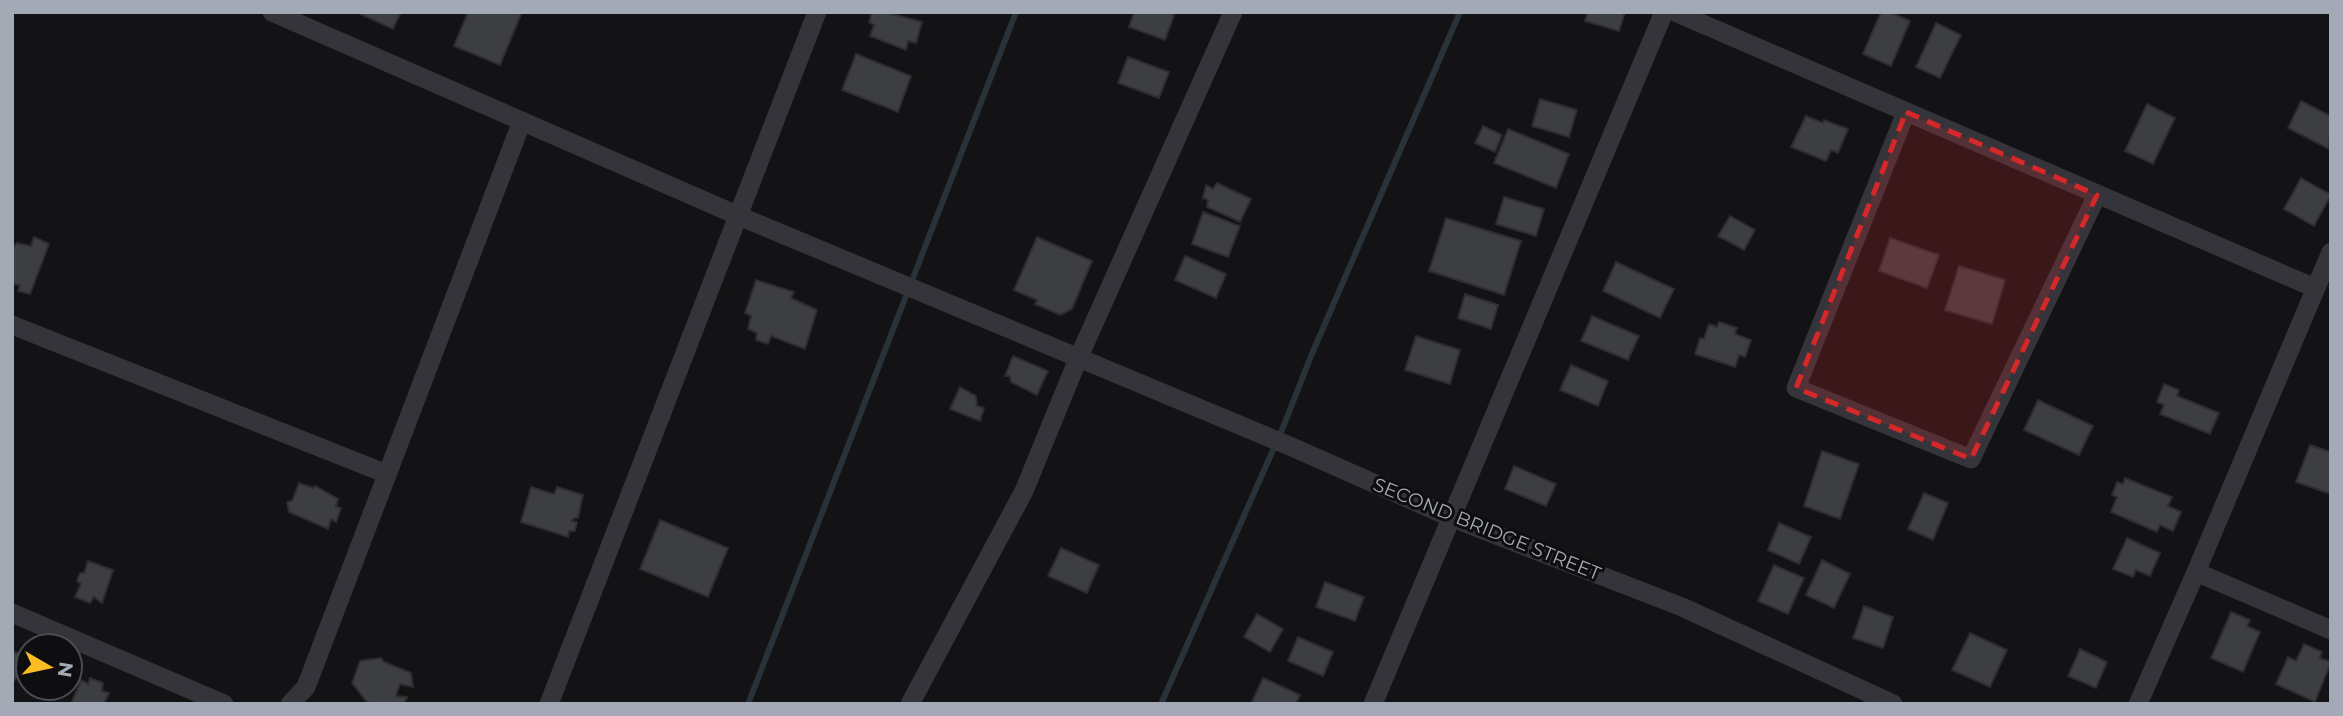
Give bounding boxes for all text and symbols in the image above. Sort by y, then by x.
street label: SECOND BRIDGE STREET [1370,473,1604,585]
north arrow [14,632,84,702]
text: N [53,660,78,679]

